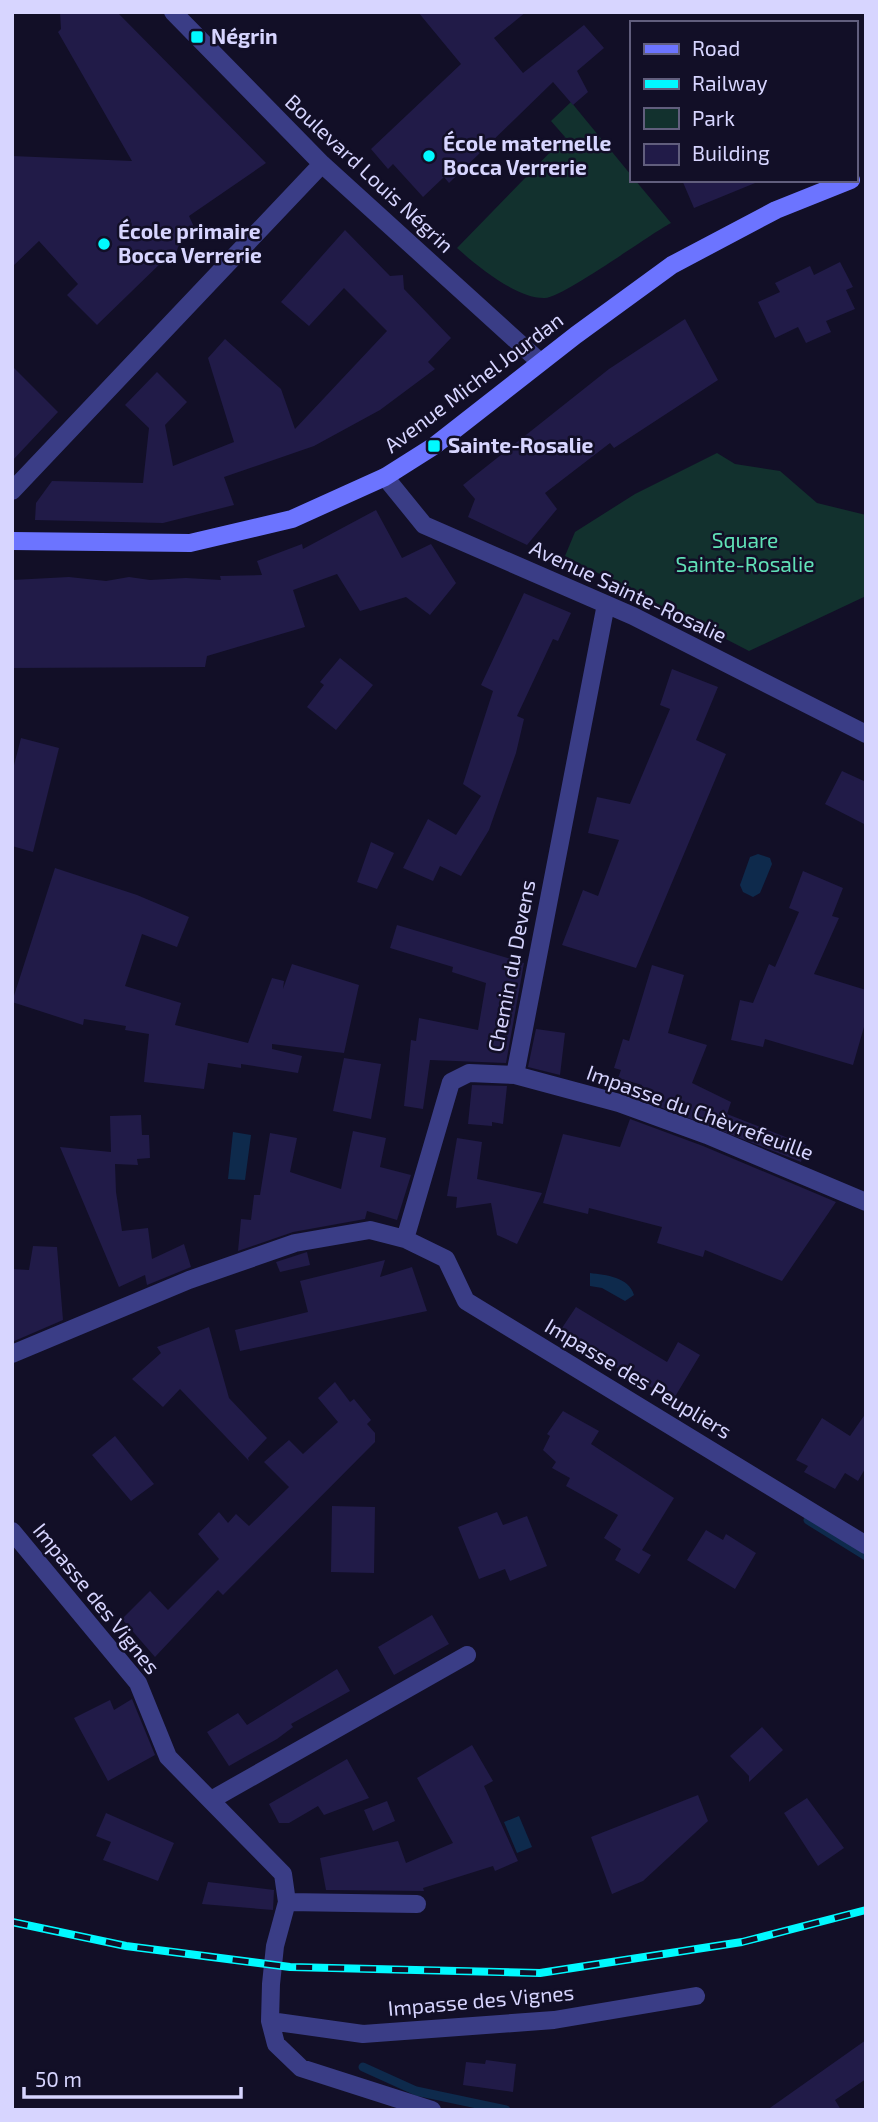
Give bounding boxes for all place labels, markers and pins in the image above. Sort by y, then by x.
place label: Négrin [211,23,278,48]
marker: Négrin [189,29,205,45]
place label: École maternelle Bocca Verrerie [443,130,611,179]
marker: École maternelle Bocca Verrerie [421,148,437,164]
place label: École primaire Bocca Verrerie [118,218,262,267]
marker: École primaire Bocca Verrerie [96,236,112,252]
place label: Sainte-Rosalie [448,432,594,457]
marker: Sainte-Rosalie [426,438,442,454]

